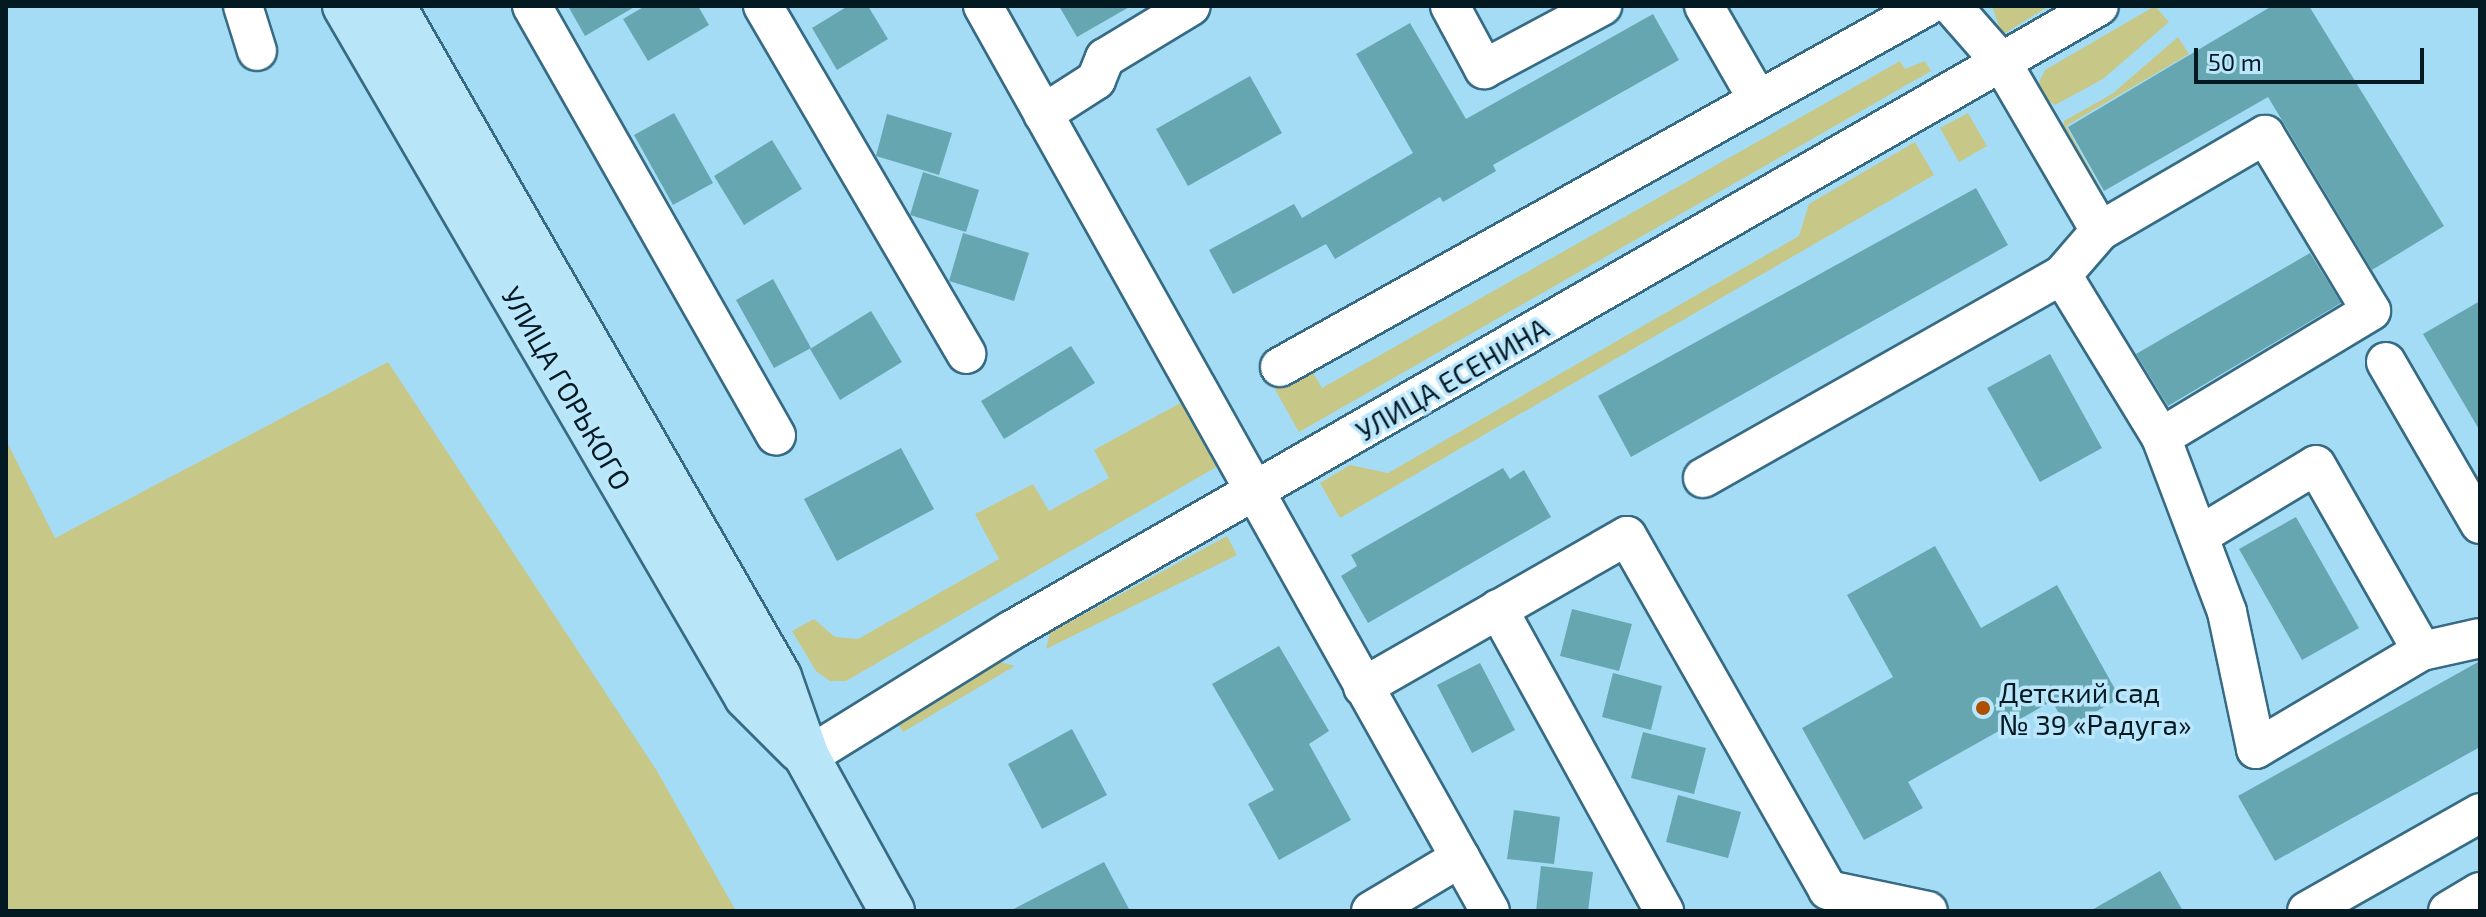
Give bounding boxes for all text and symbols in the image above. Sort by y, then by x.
scale bar [2198,32,2428,82]
text: 50 m [2208,47,2262,76]
street label: УЛИЦА ГОРЬКОГО [495,280,639,496]
street label: УЛИЦА ЕСЕНИНА [1350,310,1554,448]
place label: Детский сад № 39 «Радуга» [1999,675,2192,741]
marker: Детский сад № 39 «Радуга» [1974,699,1992,717]

